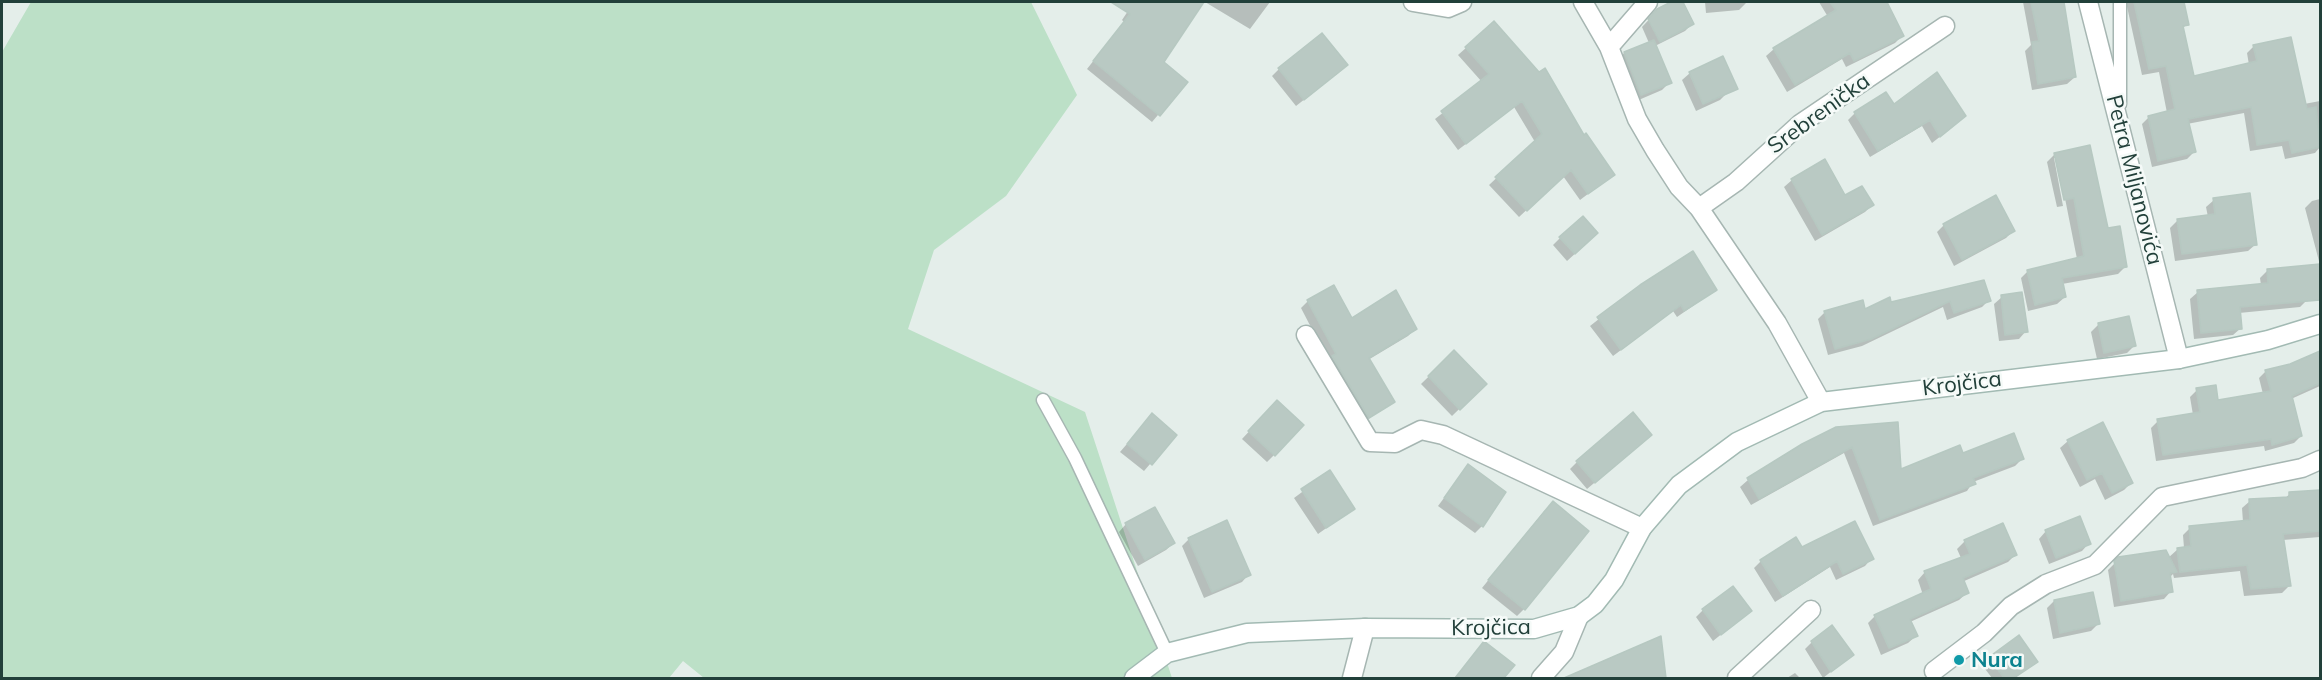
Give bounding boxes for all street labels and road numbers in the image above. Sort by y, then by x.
street label: Srebrenička [1763,68,1875,160]
street label: Petra Miljanovića [2100,92,2168,268]
street label: Krojčica [1921,366,2003,402]
street label: Krojčica [1451,614,1531,642]

